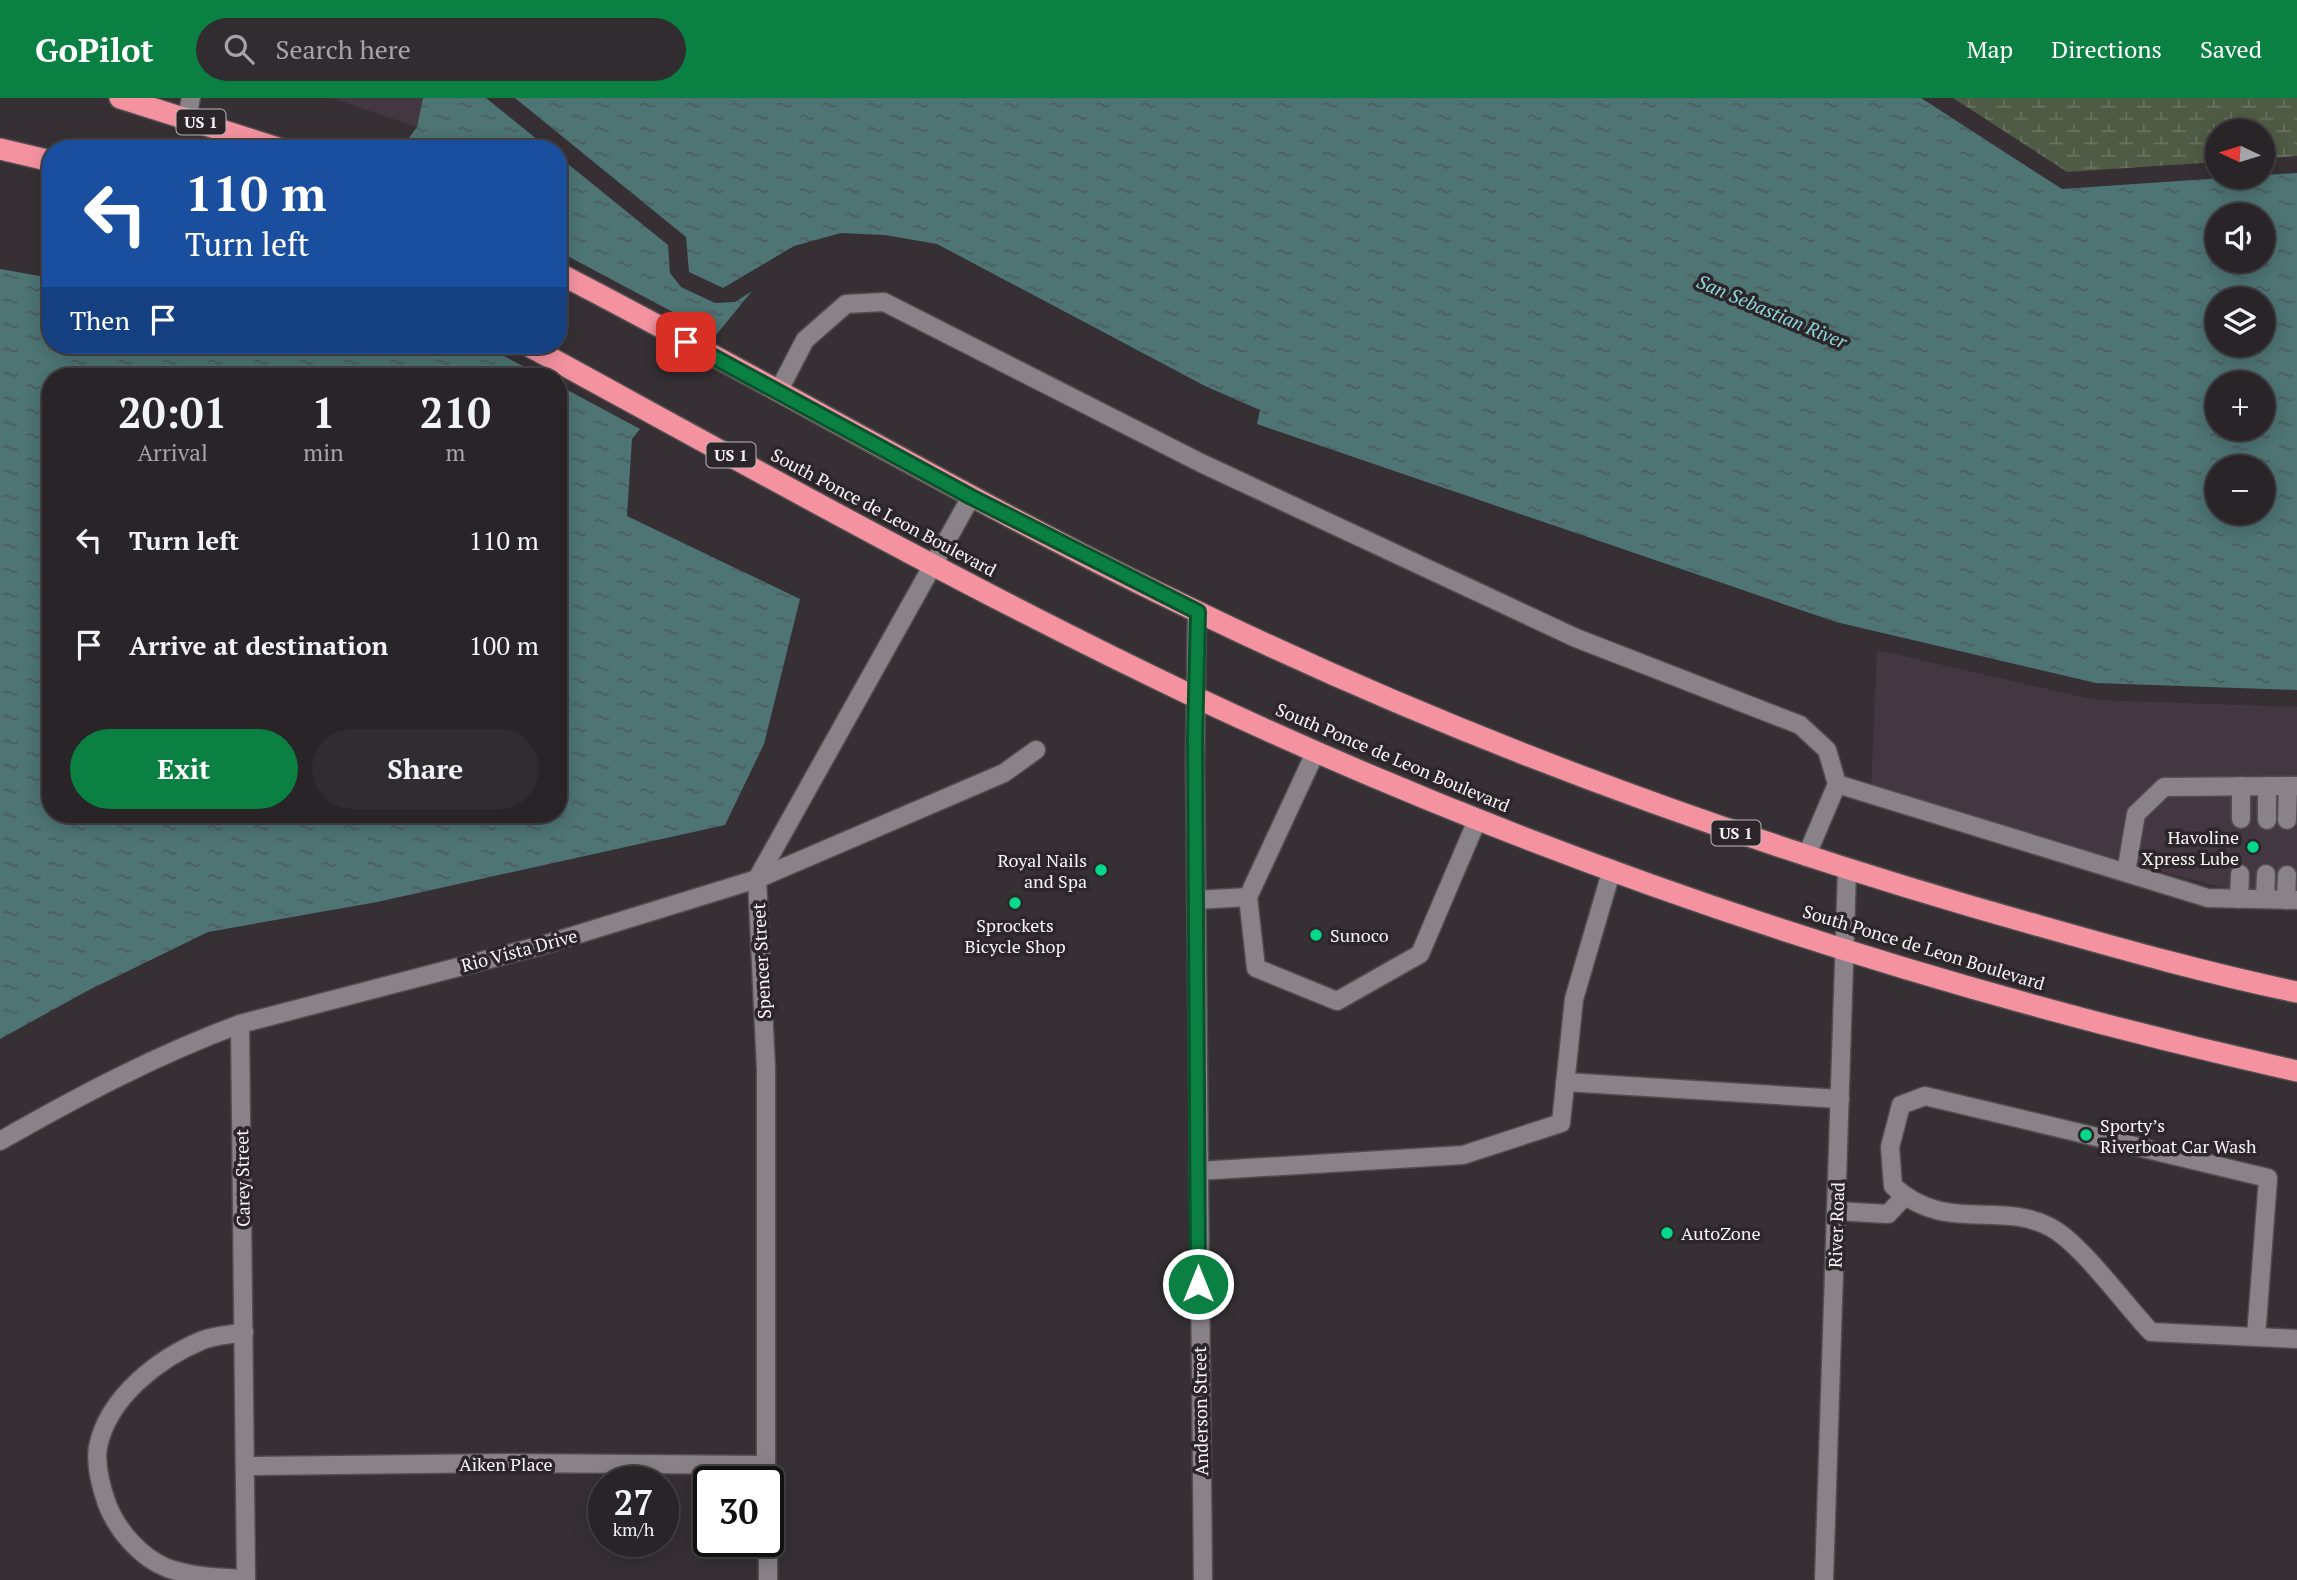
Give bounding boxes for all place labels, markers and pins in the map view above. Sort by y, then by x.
pin [656,312,716,372]
place label: Havoline Xpress Lube [2142,825,2239,870]
marker: Havoline Xpress Lube [2245,839,2261,855]
place label: Royal Nails and Spa [997,848,1087,893]
marker: Royal Nails and Spa [1093,862,1109,878]
marker: Sprockets Bicycle Shop [1007,895,1023,911]
place label: Sprockets Bicycle Shop [964,913,1066,958]
place label: Sunoco [1330,923,1389,947]
marker: Sunoco [1308,927,1324,943]
place label: Sporty’s Riverboat Car Wash [2100,1113,2257,1158]
marker: Sporty’s Riverboat Car Wash [2078,1127,2094,1143]
place label: AutoZone [1681,1221,1761,1245]
marker: AutoZone [1659,1225,1675,1241]

